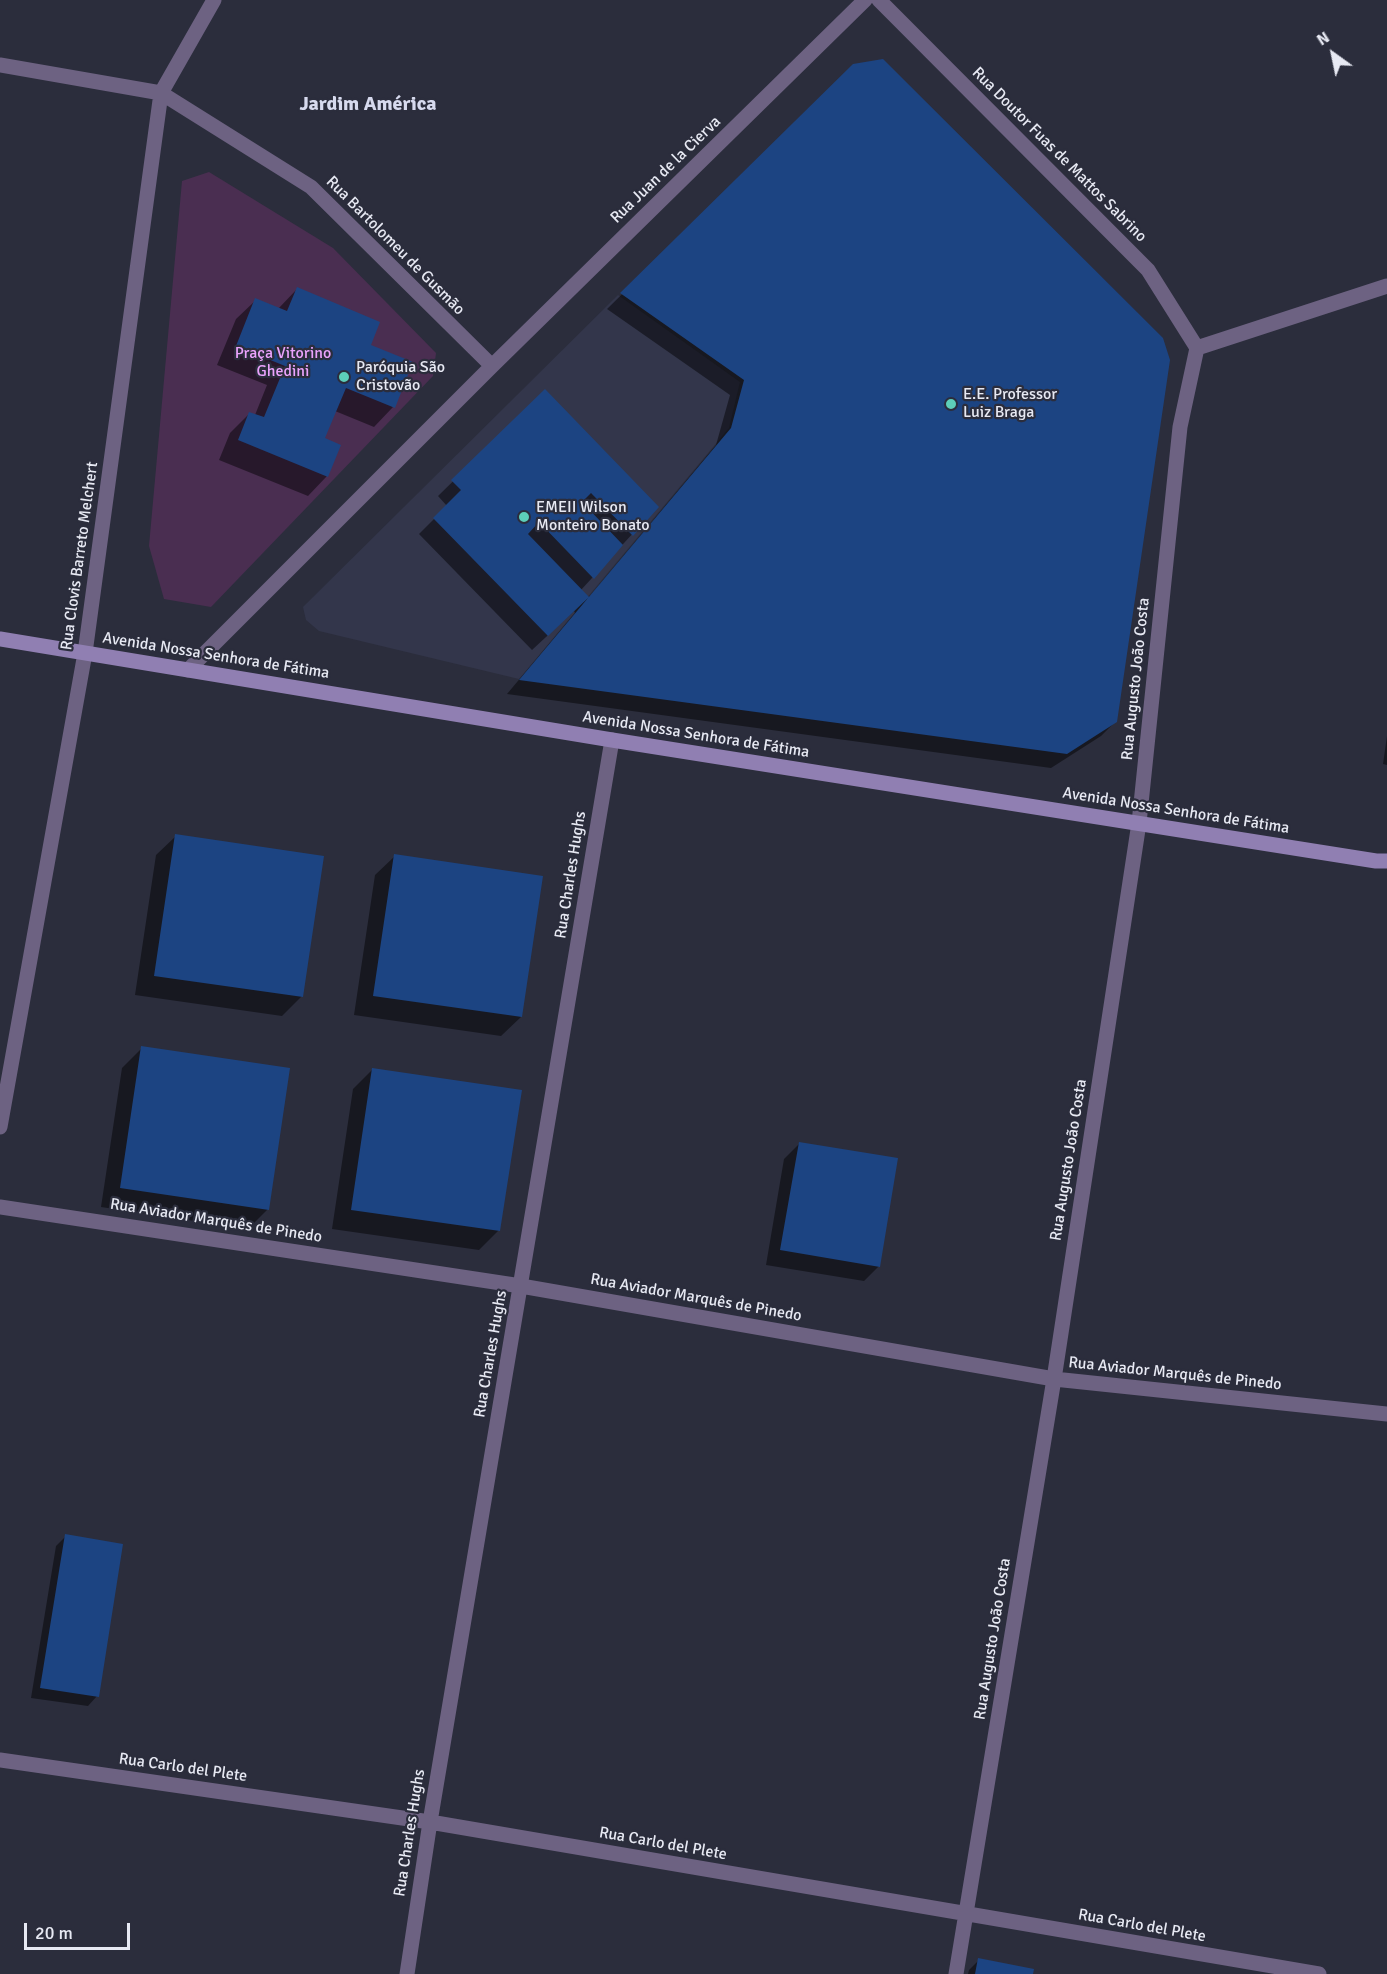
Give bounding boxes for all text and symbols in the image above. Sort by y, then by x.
north arrow [1303,24,1363,84]
text: N [1313,27,1333,50]
street label: Rua Doutor Fuas de Mattos Sabrino [968,64,1150,246]
district label: Jardim América [299,93,437,117]
street label: Rua Juan de la Cierva [607,112,725,228]
street label: Rua Bartolomeu de Gusmão [322,173,468,319]
park label: Praça Vitorino Ghedini [235,344,331,382]
place label: Paróquia São Cristovão [356,358,445,396]
marker: Paróquia São Cristovão [337,370,351,384]
place label: E.E. Professor Luiz Braga [963,385,1057,423]
marker: E.E. Professor Luiz Braga [944,397,958,411]
street label: Rua Clovis Barreto Melchert [57,461,103,651]
place label: EMEII Wilson Monteiro Bonato [536,498,650,536]
marker: EMEII Wilson Monteiro Bonato [517,510,531,524]
street label: Rua Augusto João Costa [1118,597,1154,761]
street label: Avenida Nossa Senhora de Fátima [101,629,331,683]
street label: Avenida Nossa Senhora de Fátima [581,708,811,762]
street label: Avenida Nossa Senhora de Fátima [1061,784,1291,838]
street label: Rua Charles Hughs [551,810,591,940]
street label: Rua Augusto João Costa [1047,1078,1091,1242]
street label: Rua Aviador Marquês de Pinedo [109,1195,323,1247]
street label: Rua Aviador Marquês de Pinedo [589,1270,803,1326]
street label: Rua Charles Hughs [470,1289,512,1419]
street label: Rua Aviador Marquês de Pinedo [1067,1353,1283,1395]
street label: Rua Augusto João Costa [971,1557,1015,1721]
street label: Rua Carlo del Plete [118,1749,248,1787]
street label: Rua Charles Hughs [390,1768,430,1898]
street label: Rua Carlo del Plete [598,1823,728,1865]
street label: Rua Carlo del Plete [1077,1905,1207,1947]
scale bar [27,1911,134,1949]
text: 20 m [35,1922,73,1944]

